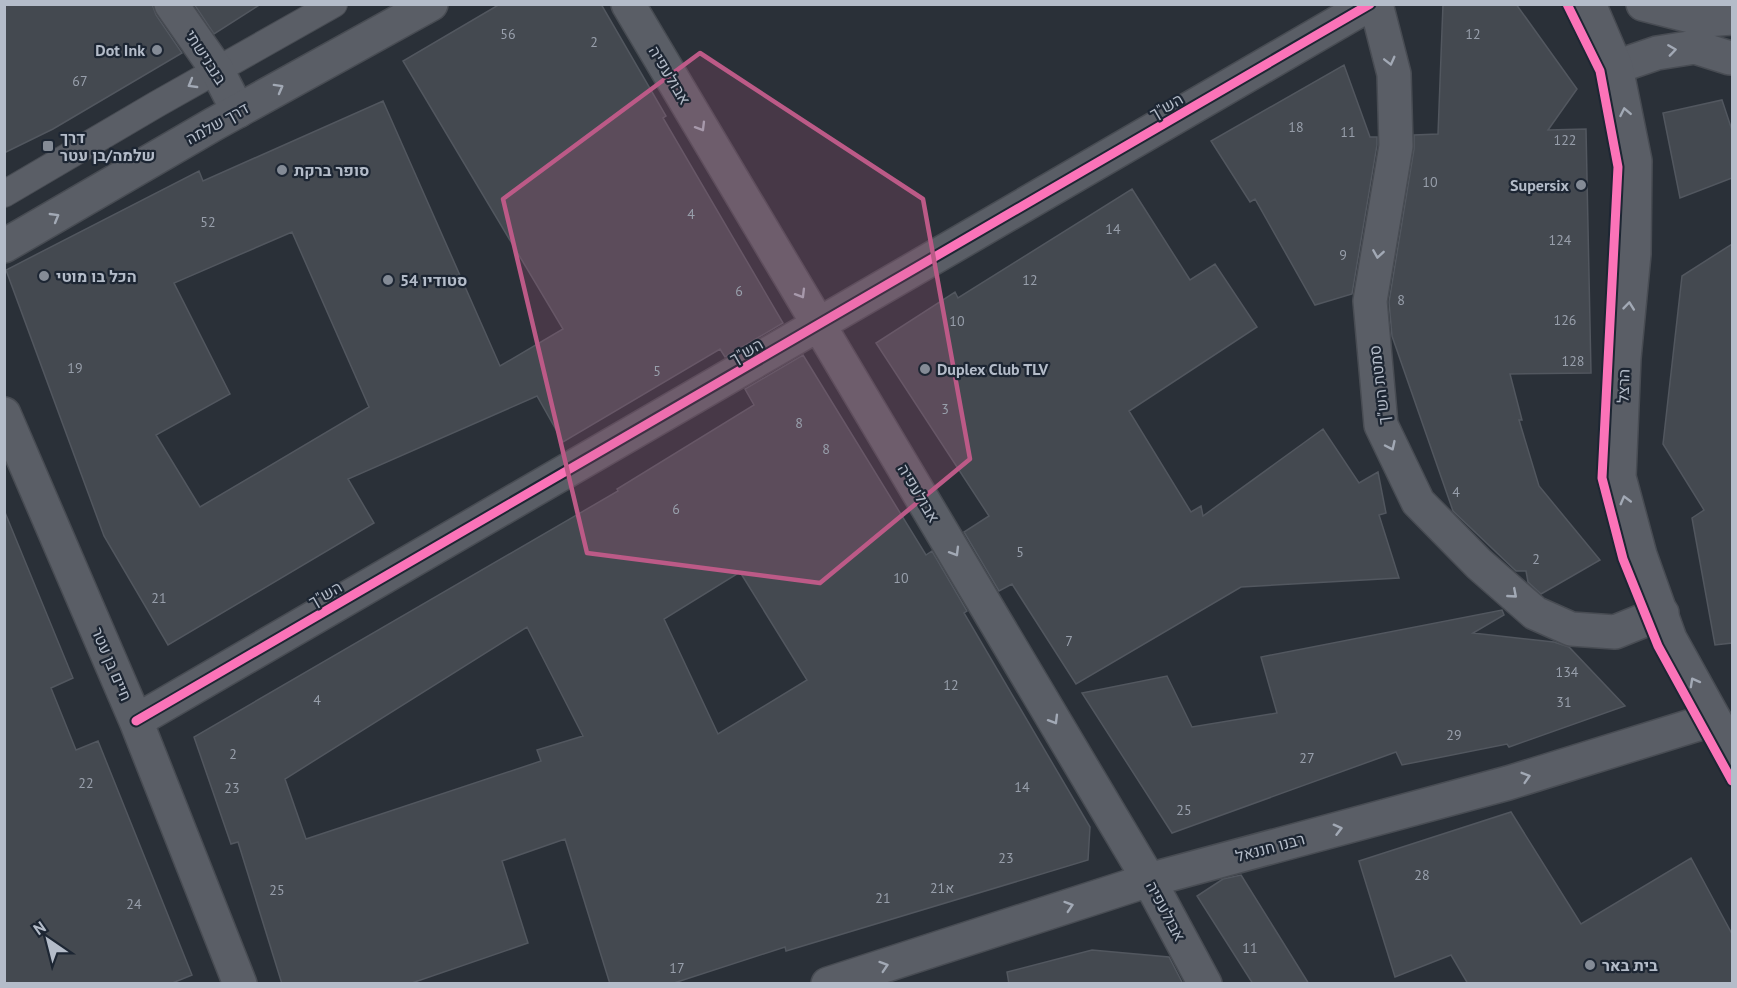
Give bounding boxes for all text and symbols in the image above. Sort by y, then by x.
house number: 56 [500,25,516,43]
house number: 12 [1465,25,1481,43]
street label: בנבנישתי [181,26,231,88]
house number: 2 [590,33,598,51]
place label: Dot Ink [95,40,145,60]
street label: אבולעפיה [645,42,695,108]
marker: Dot Ink [150,43,164,57]
one-way arrow [1668,45,1677,57]
one-way arrow [1383,56,1396,66]
house number: 67 [72,72,88,90]
one-way arrow [187,77,198,88]
one-way arrow [273,84,283,95]
street label: הש"ך [1146,88,1186,124]
street label: דרך שלמה [182,98,252,148]
one-way arrow [1619,108,1632,118]
house number: 18 [1288,118,1304,136]
one-way arrow [694,121,706,131]
house number: 11 [1340,123,1356,141]
place label: דרך שלמה/בן עטר [60,127,155,165]
house number: 122 [1554,131,1576,149]
marker: דרך שלמה/בן עטר [41,139,55,153]
place label: סופר ברקת [294,160,369,180]
marker: סופר ברקת [275,163,289,177]
house number: 10 [1422,173,1438,191]
place label: Supersix [1510,175,1570,195]
marker: Supersix [1574,178,1588,192]
house number: 4 [687,205,695,223]
one-way arrow [49,212,59,224]
house number: 52 [200,213,216,231]
house number: 14 [1105,220,1121,238]
house number: 124 [1549,231,1572,249]
house number: 9 [1339,246,1347,264]
one-way arrow [1372,249,1385,259]
place label: הכל בו מוטי [56,266,137,286]
marker: הכל בו מוטי [37,269,51,283]
place label: סטודיו 54 [400,270,467,290]
house number: 12 [1022,271,1038,289]
marker: סטודיו 54 [381,273,395,287]
house number: 6 [735,282,743,300]
one-way arrow [794,288,806,298]
house number: 8 [1397,291,1405,309]
one-way arrow [1622,302,1635,311]
house number: 126 [1554,311,1576,329]
house number: 10 [949,312,965,330]
street label: הש"ך [726,333,766,369]
street label: סמטת הש"ך [1364,344,1394,426]
house number: 128 [1562,352,1584,370]
house number: 19 [67,359,83,377]
place label: Duplex Club TLV [937,359,1049,379]
house number: 5 [653,362,661,380]
marker: Duplex Club TLV [918,362,932,376]
street label: הרצל [1612,369,1634,403]
house number: 3 [941,400,949,418]
house number: 8 [795,414,803,432]
house number: 8 [822,440,830,458]
one-way arrow [1384,440,1396,451]
street label: אבולעפיה [894,460,944,526]
house number: 4 [1452,483,1460,501]
one-way arrow [1620,495,1633,505]
house number: 6 [672,500,680,518]
house number: 5 [1016,543,1024,561]
one-way arrow [947,546,959,556]
house number: 2 [1532,550,1540,568]
house number: 10 [893,569,909,587]
street label: הש"ך [305,576,345,612]
one-way arrow [1506,587,1517,598]
house number: 21 [151,589,167,607]
street label: חיים בן עטר [88,624,136,704]
house number: 7 [1065,632,1073,650]
house number: 134 [1556,663,1579,681]
house number: 12 [943,676,959,694]
one-way arrow [1690,678,1701,688]
house number: 4 [313,691,321,709]
house number: 31 [1556,693,1572,711]
one-way arrow [1047,714,1059,724]
house number: 29 [1446,726,1462,744]
house number: 2 [229,745,237,763]
house number: 27 [1299,749,1315,767]
one-way arrow [1520,772,1531,785]
house number: 22 [78,774,94,792]
house number: 14 [1014,778,1030,796]
house number: 23 [224,779,240,797]
house number: 25 [1176,801,1192,819]
one-way arrow [1332,824,1343,836]
street label: רבנו חננאל [1233,828,1307,866]
house number: 23 [998,849,1014,867]
house number: 28 [1414,866,1430,884]
street label: אבולעפיה [1142,878,1190,944]
house number: 21א [930,879,954,897]
house number: 25 [269,881,285,899]
house number: 21 [875,889,891,907]
house number: 24 [126,895,142,913]
one-way arrow [1063,900,1074,913]
north arrow [18,910,78,970]
text: N [29,917,49,939]
house number: 11 [1242,939,1258,957]
place label: בית באר [1602,955,1658,975]
marker: בית באר [1583,958,1597,972]
house number: 17 [669,959,685,977]
one-way arrow [878,960,889,973]

